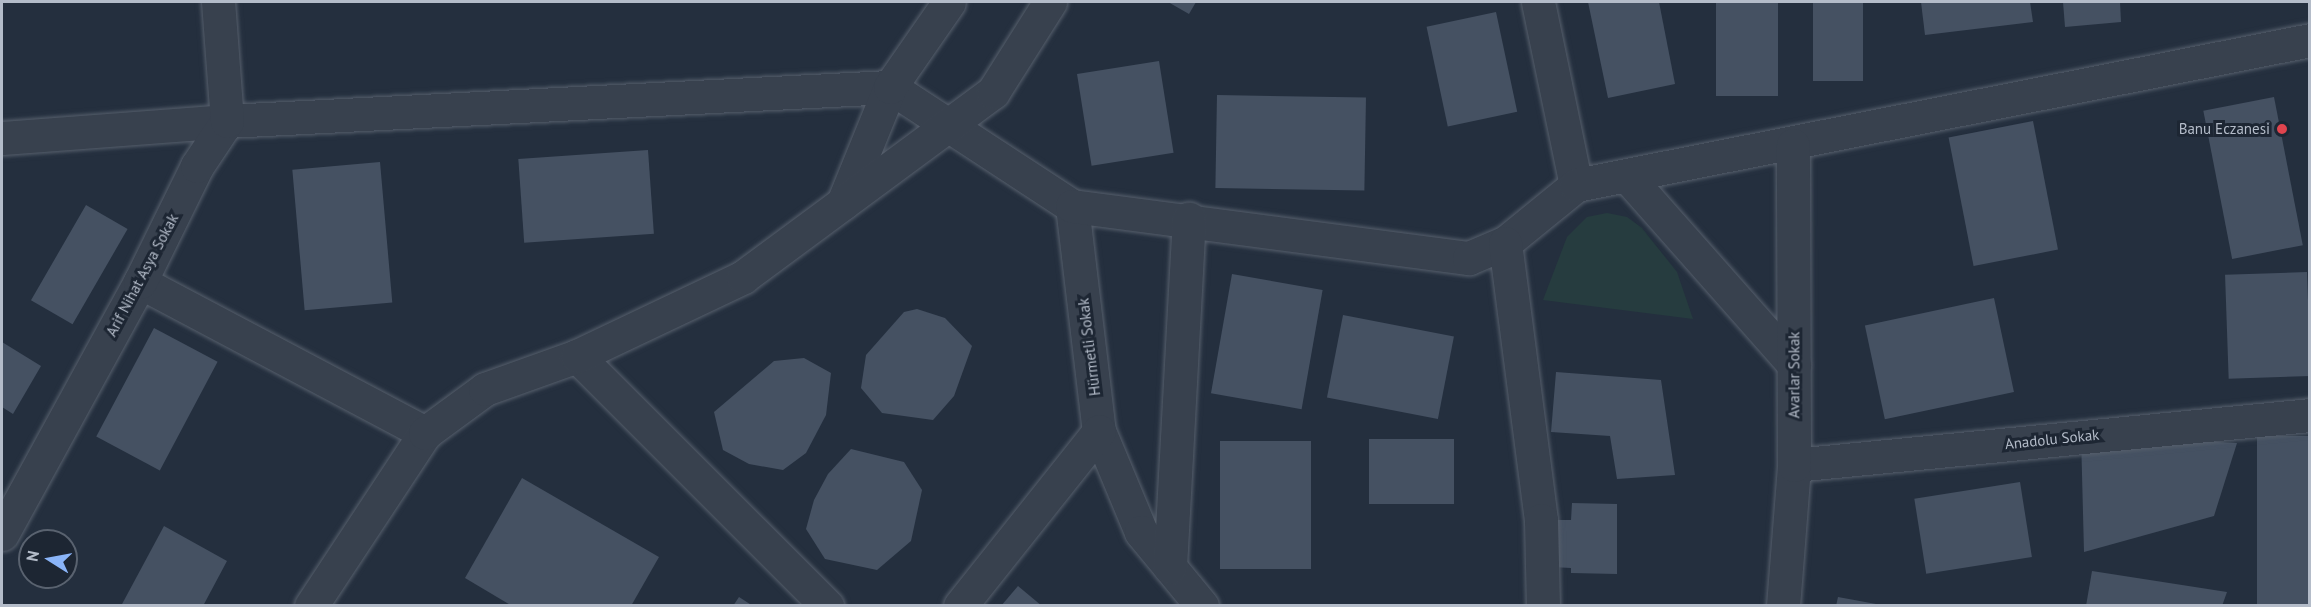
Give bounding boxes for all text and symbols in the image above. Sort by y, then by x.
place label: Banu Eczanesi [2179,120,2270,138]
marker: Banu Eczanesi [2275,122,2289,136]
street label: Arif Nihat Asya Sokak [102,210,182,340]
street label: Hürmetli Sokak [1074,297,1104,397]
street label: Avarlar Sokak [1785,332,1803,418]
street label: Anadolu Sokak [2004,425,2100,453]
north arrow [18,529,78,589]
text: N [21,549,43,563]

